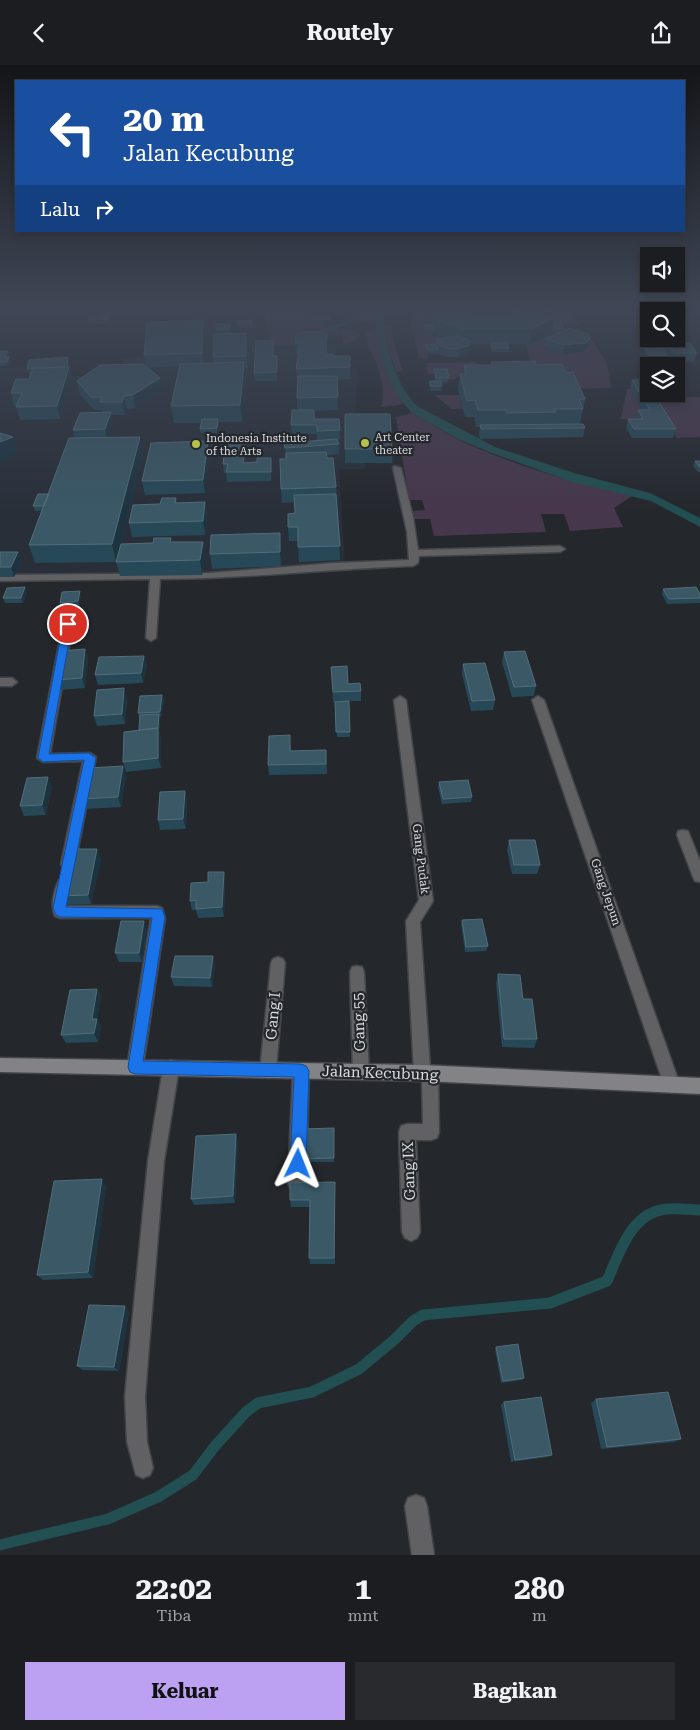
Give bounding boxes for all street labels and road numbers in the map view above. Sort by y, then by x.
street label: Gang Pudak [410,823,432,895]
street label: Gang Jepun [588,857,624,928]
street label: Gang I [262,991,284,1041]
street label: Gang 55 [349,992,369,1052]
street label: Jalan Kecubung [322,1062,439,1084]
street label: Gang IX [399,1141,419,1201]

